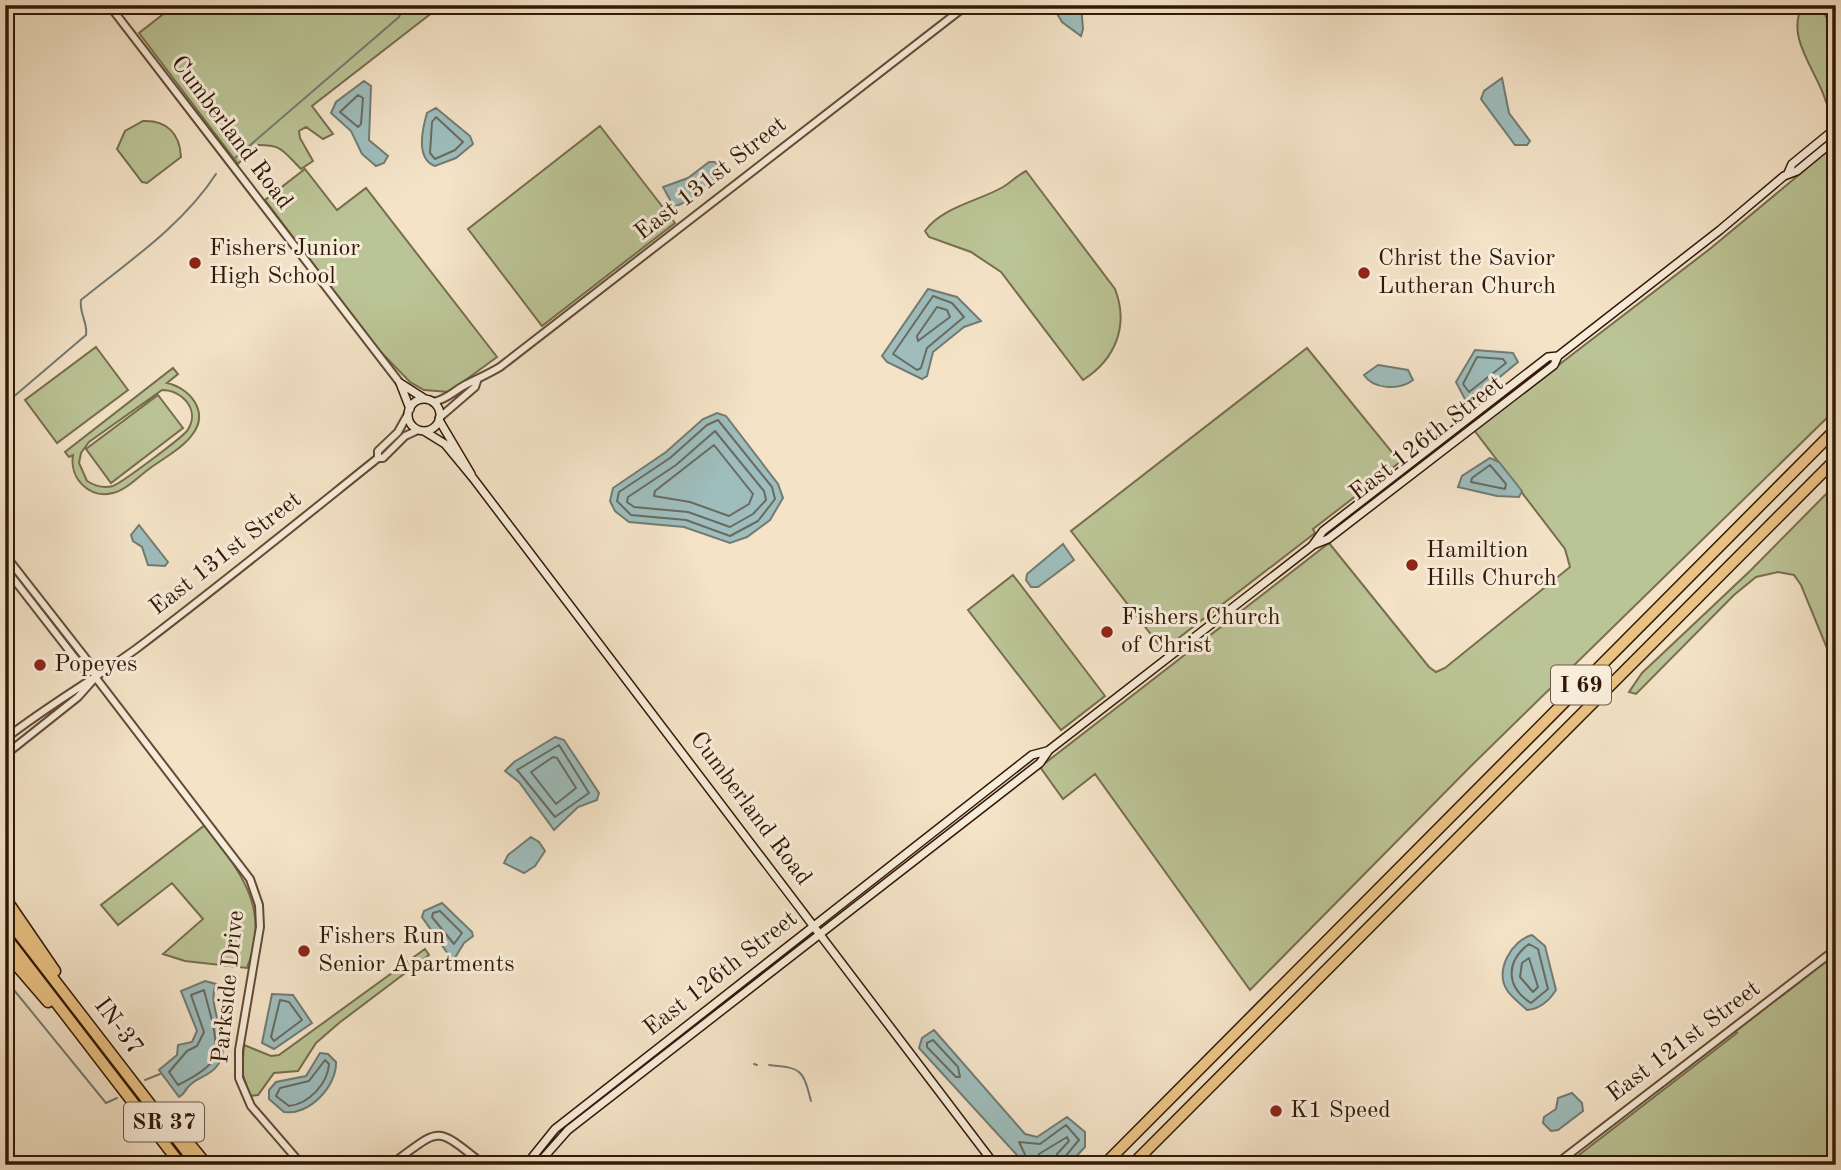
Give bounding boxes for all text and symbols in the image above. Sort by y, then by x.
street label: Cumberland Road [166,52,296,214]
street label: East 131st Street [631,113,791,245]
place label: Fishers Junior High School [209,237,360,289]
place label: Christ the Savior Lutheran Church [1378,247,1556,299]
marker: Fishers Junior High School [187,255,203,271]
marker: Christ the Savior Lutheran Church [1356,265,1372,281]
street label: East 126th Street [1346,372,1508,506]
street label: East 131st Street [146,488,306,620]
place label: Hamiltion Hills Church [1426,539,1557,591]
marker: Hamiltion Hills Church [1404,557,1420,573]
place label: Fishers Church of Christ [1121,606,1281,658]
marker: Fishers Church of Christ [1099,624,1115,640]
place label: Popeyes [54,653,137,677]
marker: Popeyes [32,657,48,673]
road number: I 69 [1551,666,1611,705]
street label: Cumberland Road [685,728,815,890]
street label: East 126th Street [640,907,802,1041]
street label: Parkside Drive [209,909,249,1065]
place label: Fishers Run Senior Apartments [318,925,515,977]
marker: Fishers Run Senior Apartments [296,943,312,959]
street label: East 121st Street [1603,977,1765,1107]
street label: IN-37 [89,994,147,1060]
place label: K1 Speed [1290,1099,1391,1123]
road number: SR 37 [124,1102,204,1142]
marker: K1 Speed [1268,1103,1284,1119]

